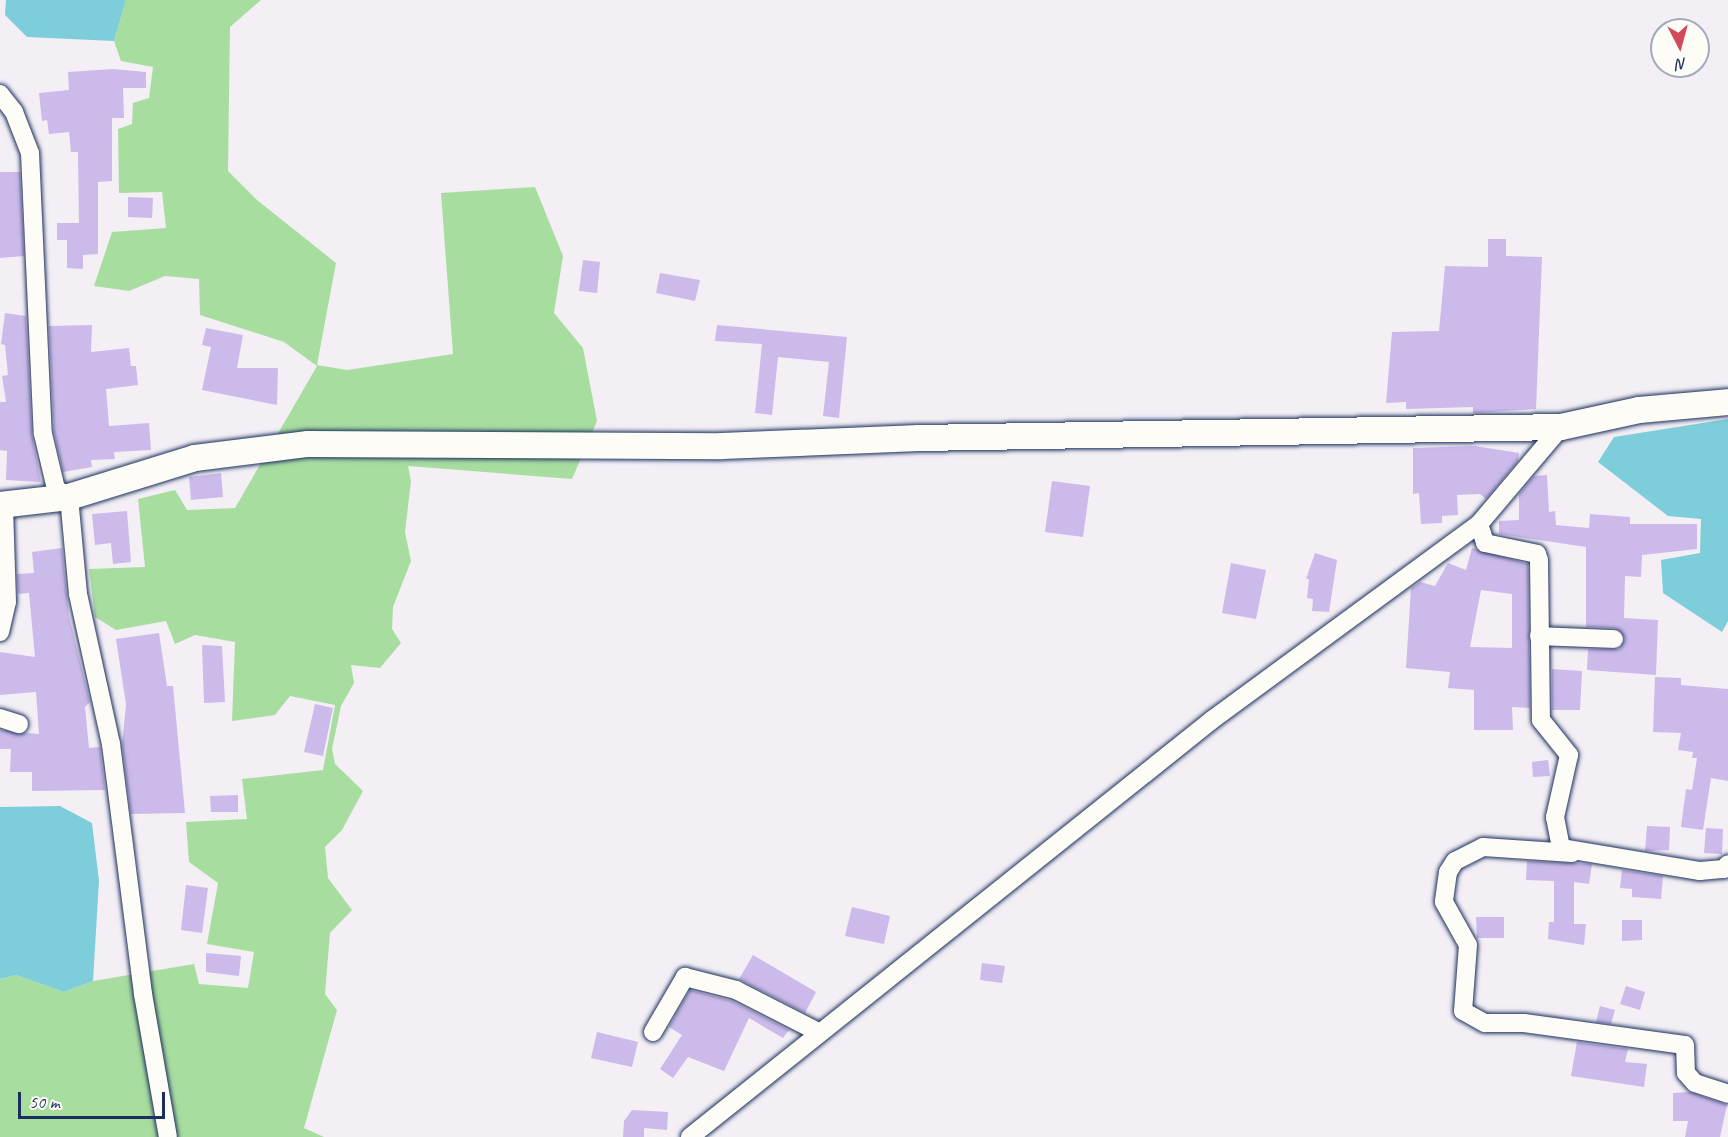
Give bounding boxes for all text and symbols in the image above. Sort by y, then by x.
north arrow [1650,18,1710,78]
text: N [1676,53,1688,74]
scale bar [21,1080,168,1118]
text: 50 m [29,1091,60,1113]

